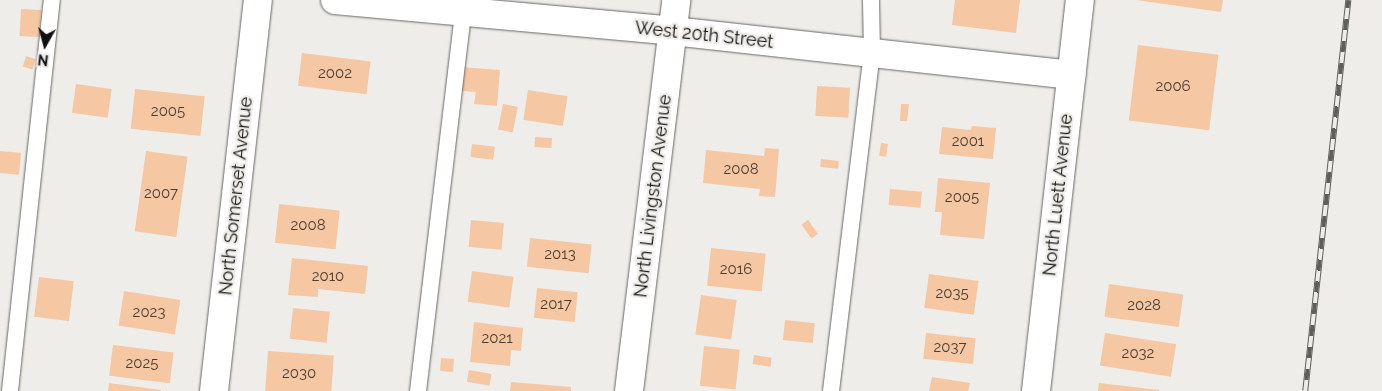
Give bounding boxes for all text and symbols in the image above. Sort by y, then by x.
street label: West 20th Street [634,17,774,53]
north arrow [20,20,70,70]
text: N [37,51,49,68]
house number: 2002 [318,65,352,83]
house number: 2006 [1155,78,1191,96]
street label: North Livingston Avenue [630,93,676,299]
street label: North Somerset Avenue [215,95,257,297]
house number: 2005 [151,103,185,121]
street label: North Luett Avenue [1039,113,1077,277]
house number: 2001 [952,133,984,151]
house number: 2008 [723,161,759,179]
house number: 2007 [144,185,178,203]
house number: 2005 [945,189,979,207]
house number: 2008 [290,217,326,235]
house number: 2013 [544,246,576,264]
house number: 2016 [720,261,752,279]
house number: 2010 [312,268,344,286]
house number: 2035 [935,285,969,303]
house number: 2017 [540,296,572,314]
house number: 2028 [1127,297,1161,315]
house number: 2023 [133,304,165,322]
house number: 2021 [481,330,513,348]
house number: 2037 [934,339,966,357]
house number: 2032 [1122,345,1154,363]
house number: 2025 [126,355,158,373]
house number: 2030 [282,365,316,383]

